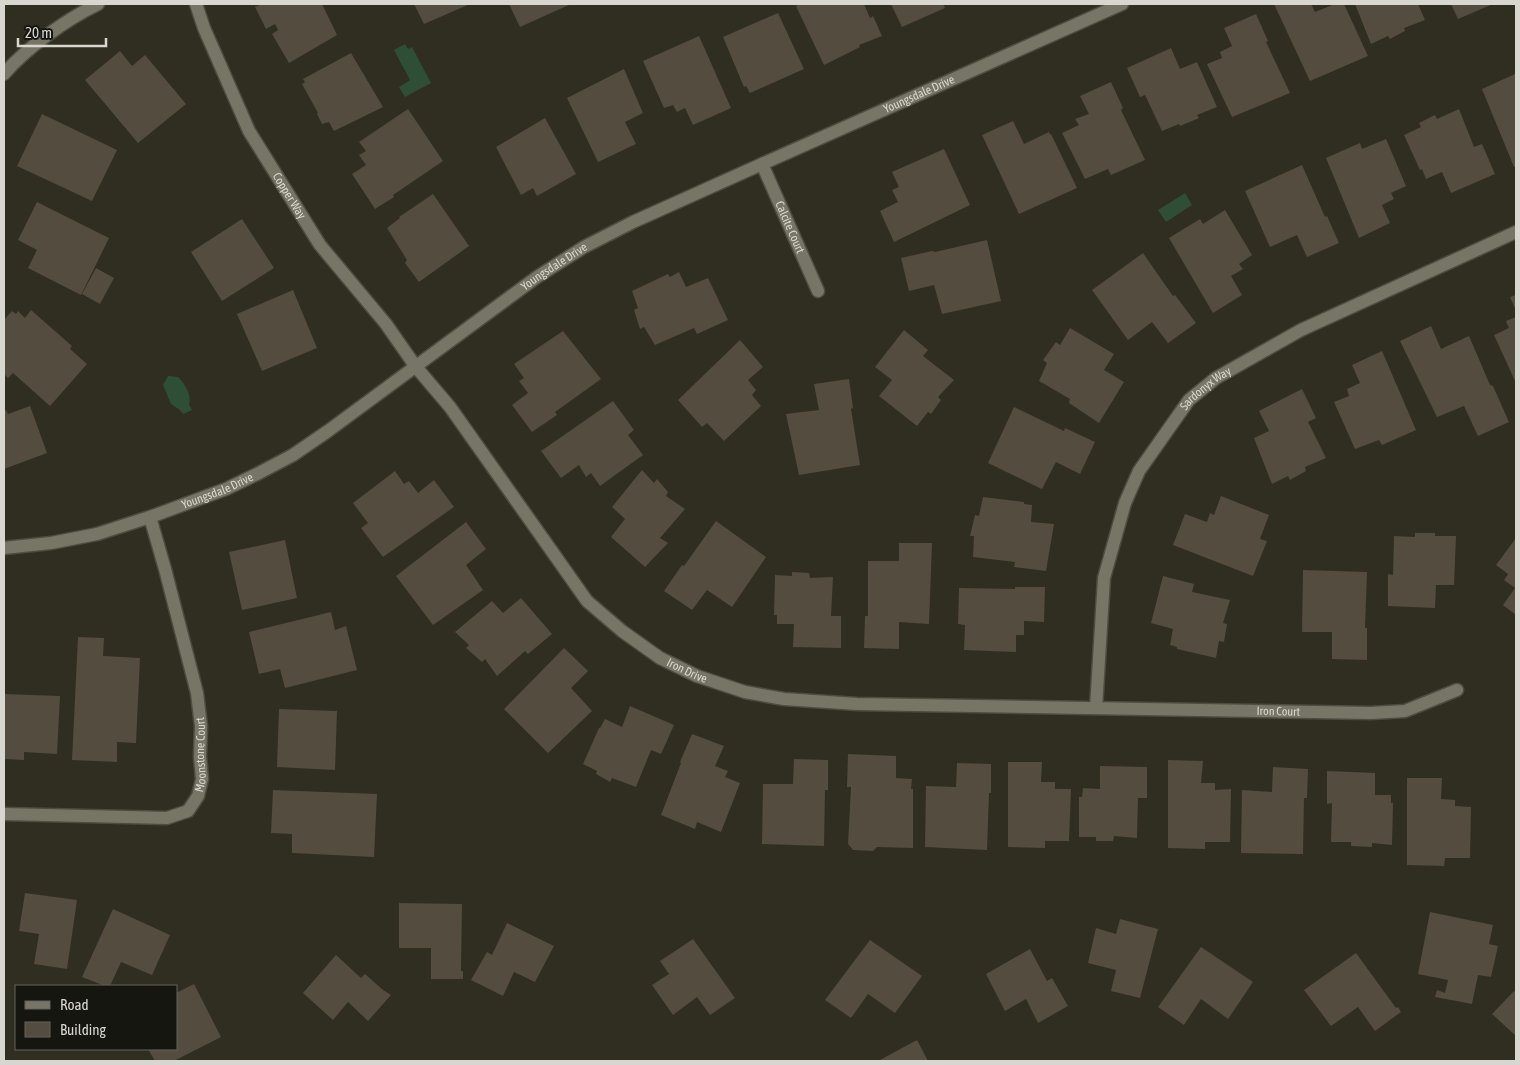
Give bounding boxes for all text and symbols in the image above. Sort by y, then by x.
scale bar [18,15,105,47]
text: 20 m [25,24,52,41]
street label: Youngsdale Drive [881,72,957,116]
street label: Copper Way [270,170,309,222]
street label: Calcite Court [772,199,808,256]
street label: Youngsdale Drive [518,240,590,293]
street label: Sardonyx Way [1177,364,1234,413]
street label: Youngsdale Drive [180,470,255,512]
street label: Iron Drive [664,655,709,686]
street label: Iron Court [1256,704,1301,719]
street label: Moonstone Court [192,716,209,793]
legend [15,985,178,1050]
text: Road [60,996,89,1013]
text: Building [60,1021,106,1038]

